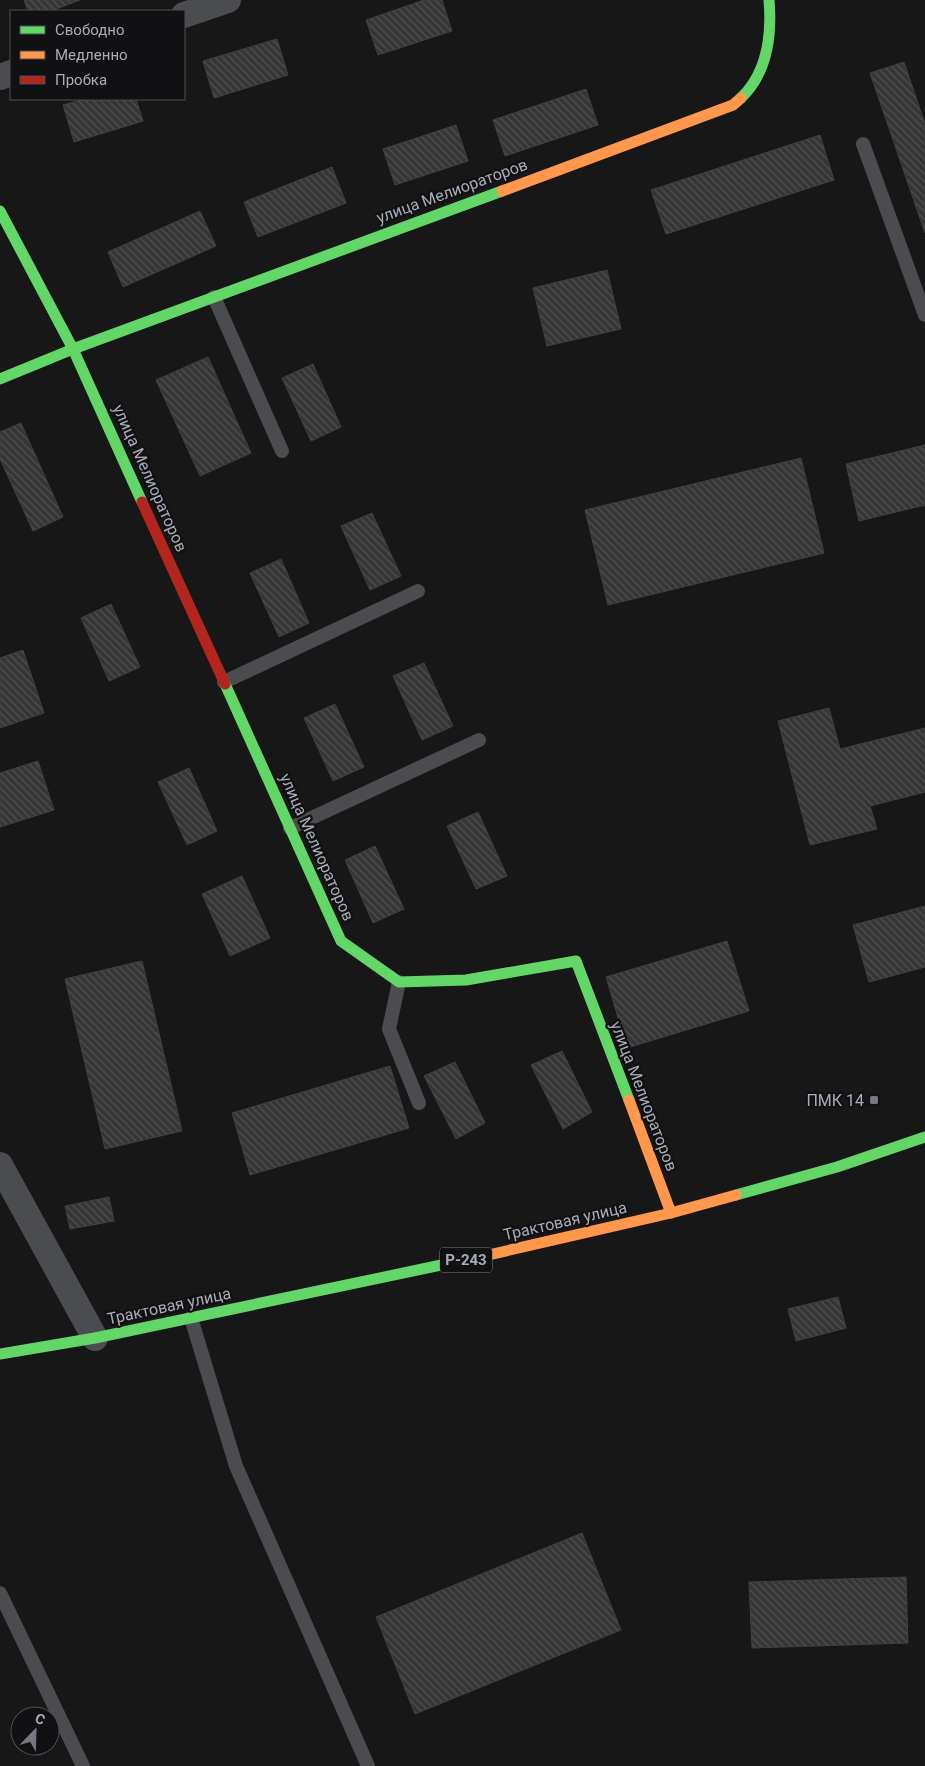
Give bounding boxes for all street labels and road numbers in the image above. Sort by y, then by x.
street label: улица Мелиораторов [374,155,530,227]
street label: улица Мелиораторов [109,401,191,555]
street label: улица Мелиораторов [276,770,358,924]
street label: улица Мелиораторов [607,1018,681,1174]
street label: Трактовая улица [501,1198,629,1244]
road number: Р-243 [440,1248,492,1272]
street label: Трактовая улица [105,1284,233,1328]

